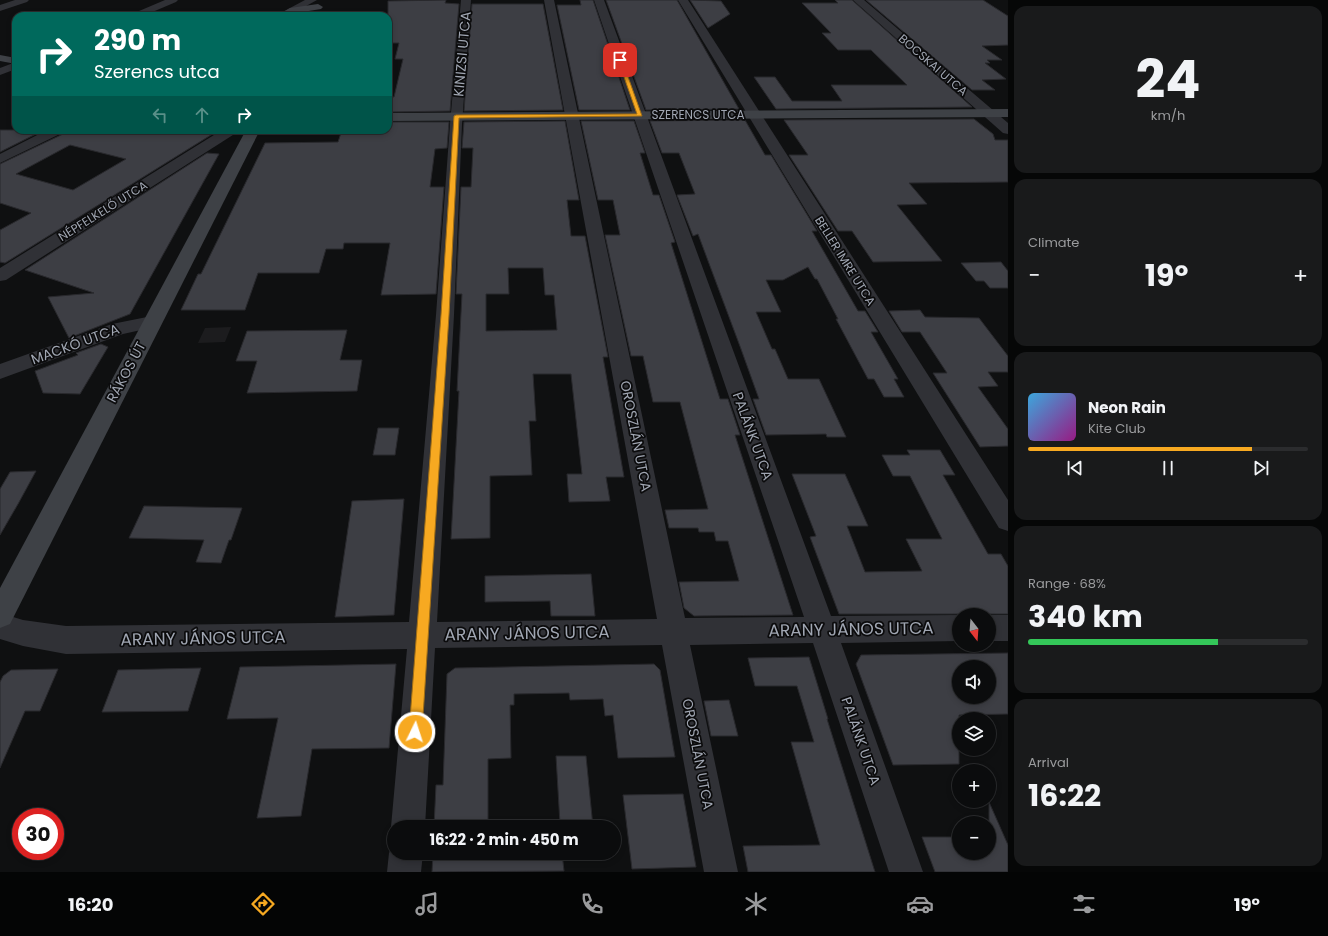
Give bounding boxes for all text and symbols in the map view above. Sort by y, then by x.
street label: KINIZSI UTCA [448,11,476,97]
text: 290 m [94,21,181,60]
icon: right [28,28,80,80]
street label: BOCSKAI UTCA [895,30,972,99]
pin [603,43,637,77]
text: 24 [1136,43,1200,116]
icon: arrive [609,49,631,71]
text: Szerencs utca [94,59,220,84]
icon: left [149,104,171,126]
icon: ahead [191,104,213,126]
icon: right [233,104,255,126]
street label: SZERENCS UTCA [651,106,745,123]
text: km/h [1151,106,1185,125]
street label: NÉPFELKELŐ UTCA [55,176,151,245]
street label: BELLER IMRE UTCA [811,213,880,309]
text: Climate [1028,233,1079,252]
text: 19° [1145,254,1188,297]
text: − [1028,260,1040,291]
text: + [1293,260,1308,291]
street label: MACKÓ UTCA [28,319,122,369]
street label: RÁKOS ÚT [102,338,151,406]
street label: OROSZLÁN UTCA [615,379,657,493]
street label: PALÁNK UTCA [728,389,778,483]
text: Neon Rain [1088,397,1166,418]
text: Kite Club [1088,419,1146,438]
icon: previous [1064,457,1086,479]
icon: pause [1157,457,1179,479]
icon: next [1250,457,1272,479]
text: Range · 68% [1028,574,1106,593]
text: 340 km [1028,595,1143,638]
north arrow [952,608,996,652]
map controls [952,608,996,860]
street label: ARANY JÁNOS UTCA [768,616,934,642]
street label: ARANY JÁNOS UTCA [444,620,610,646]
street label: ARANY JÁNOS UTCA [120,625,286,651]
button: sound [952,660,996,704]
street label: PALÁNK UTCA [837,694,885,788]
street label: OROSZLÁN UTCA [677,697,719,811]
position arrow [394,711,436,753]
button: layers [952,712,996,756]
text: Arrival [1028,753,1069,772]
button: + [952,764,996,808]
text: 16:22 [1028,774,1101,817]
speed limit sign: 30 [12,808,64,860]
button: − [952,816,996,860]
text: 16:22 · 2 min · 450 m [429,829,579,850]
icon: directions [249,890,277,918]
icon: music [413,890,441,918]
icon: phone [578,890,606,918]
icon: climate [742,890,770,918]
icon: car [906,890,934,918]
icon: filters [1070,890,1098,918]
text: 16:20 [68,892,113,917]
text: 19° [1234,892,1260,917]

